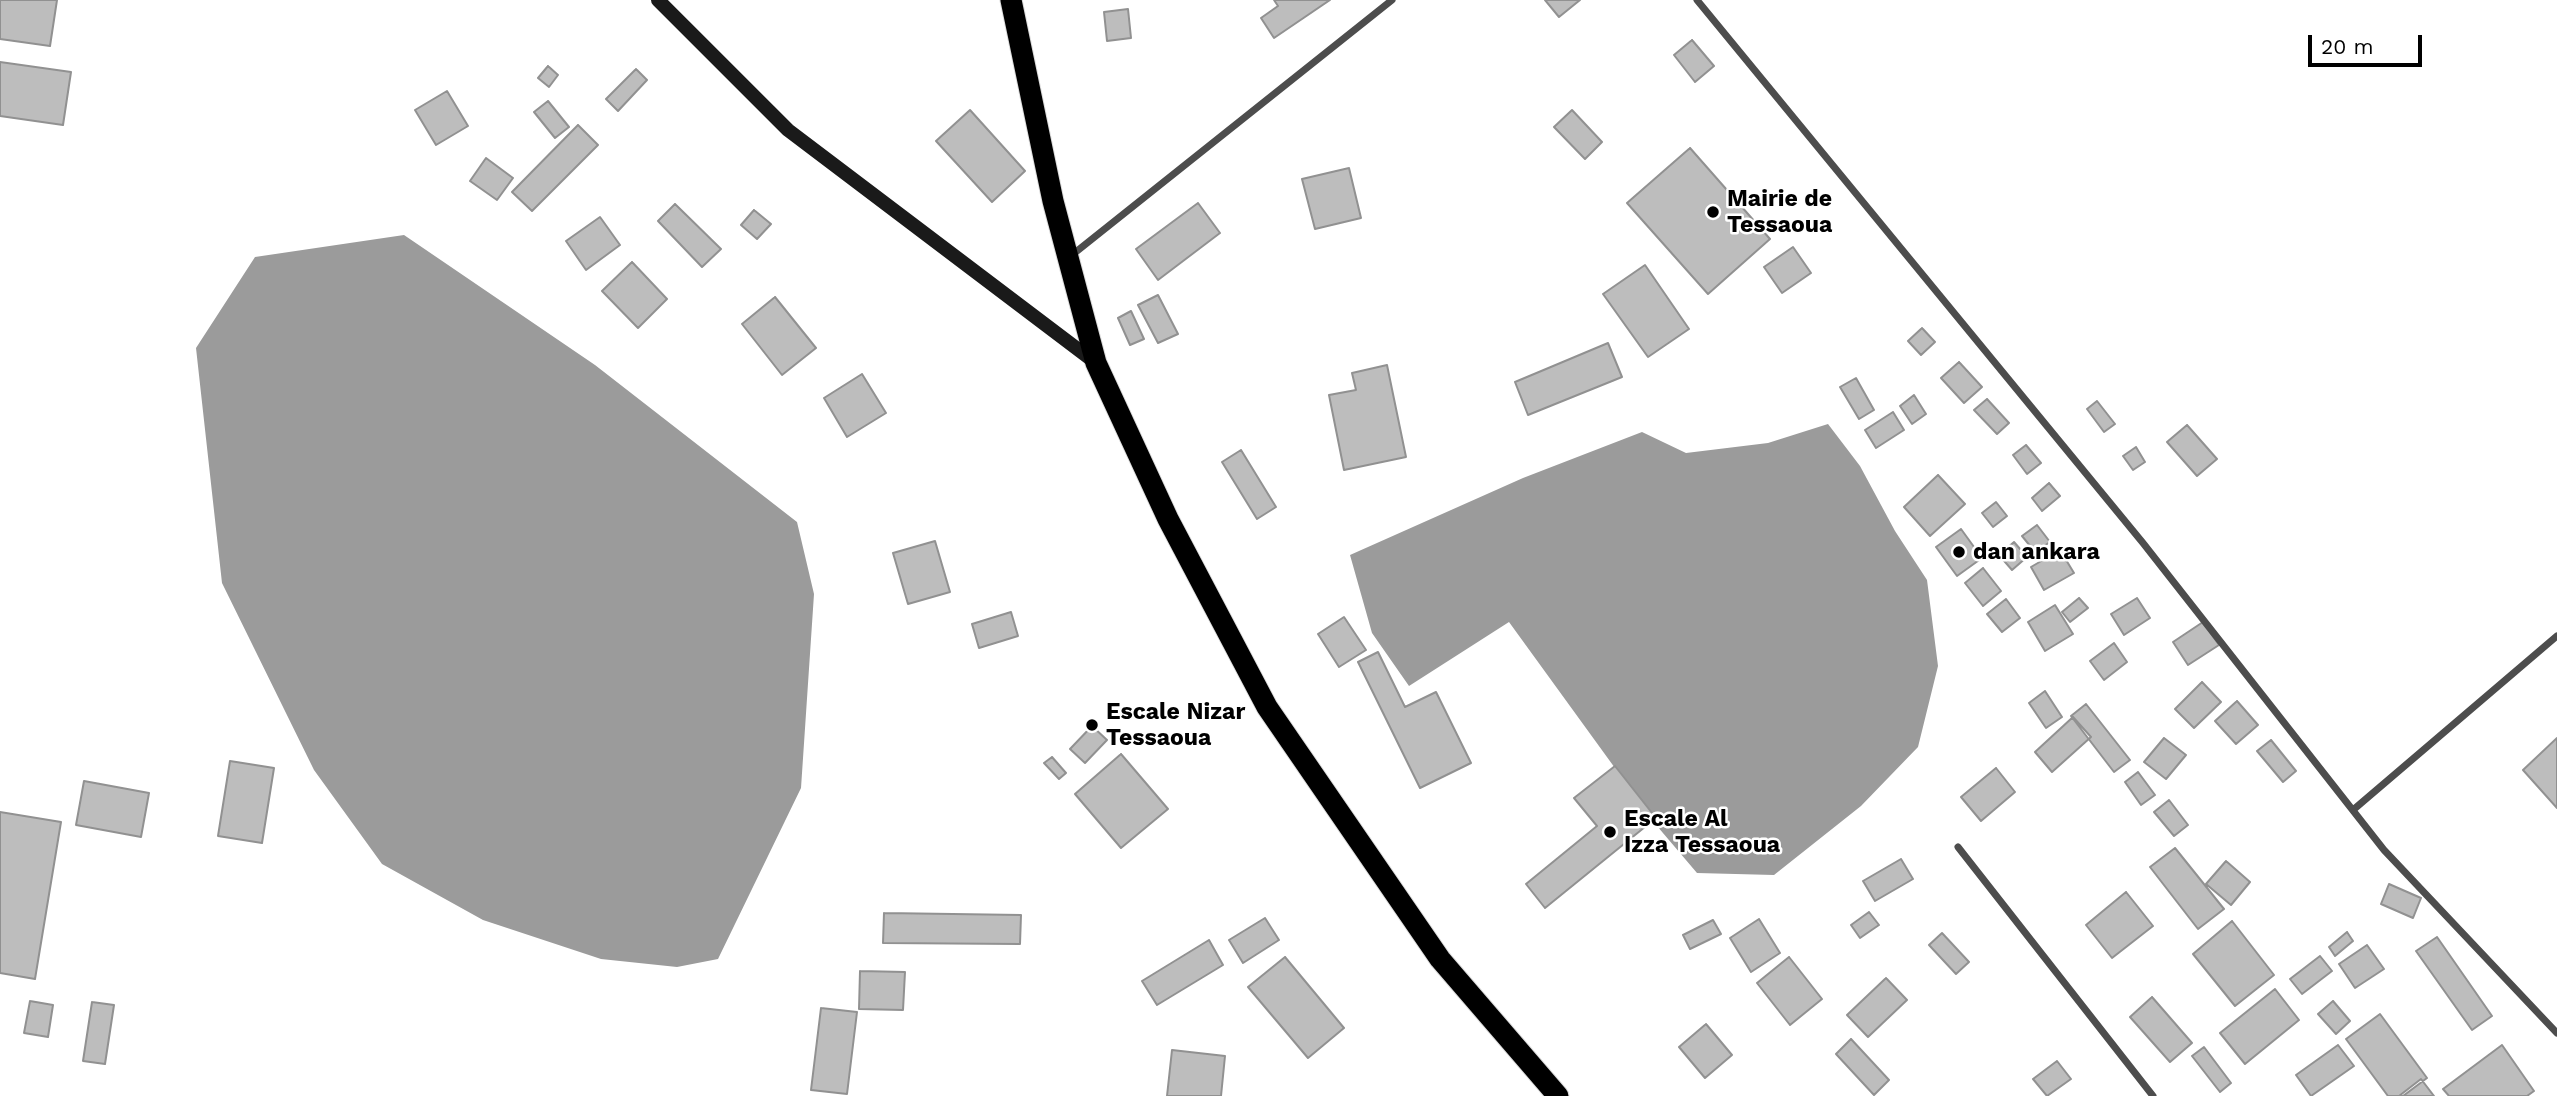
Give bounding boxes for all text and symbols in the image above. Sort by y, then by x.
scale bar [2312,21,2426,65]
text: 20 m [2321,34,2373,59]
place label: Mairie de Tessaoua [1727,185,1832,239]
marker: Mairie de Tessaoua [1705,204,1721,220]
place label: dan ankara [1973,538,2100,566]
marker: dan ankara [1951,544,1967,560]
place label: Escale Nizar Tessaoua [1106,698,1245,752]
marker: Escale Nizar Tessaoua [1084,717,1100,733]
place label: Escale Al Izza Tessaoua [1624,805,1780,859]
marker: Escale Al Izza Tessaoua [1602,824,1618,840]

